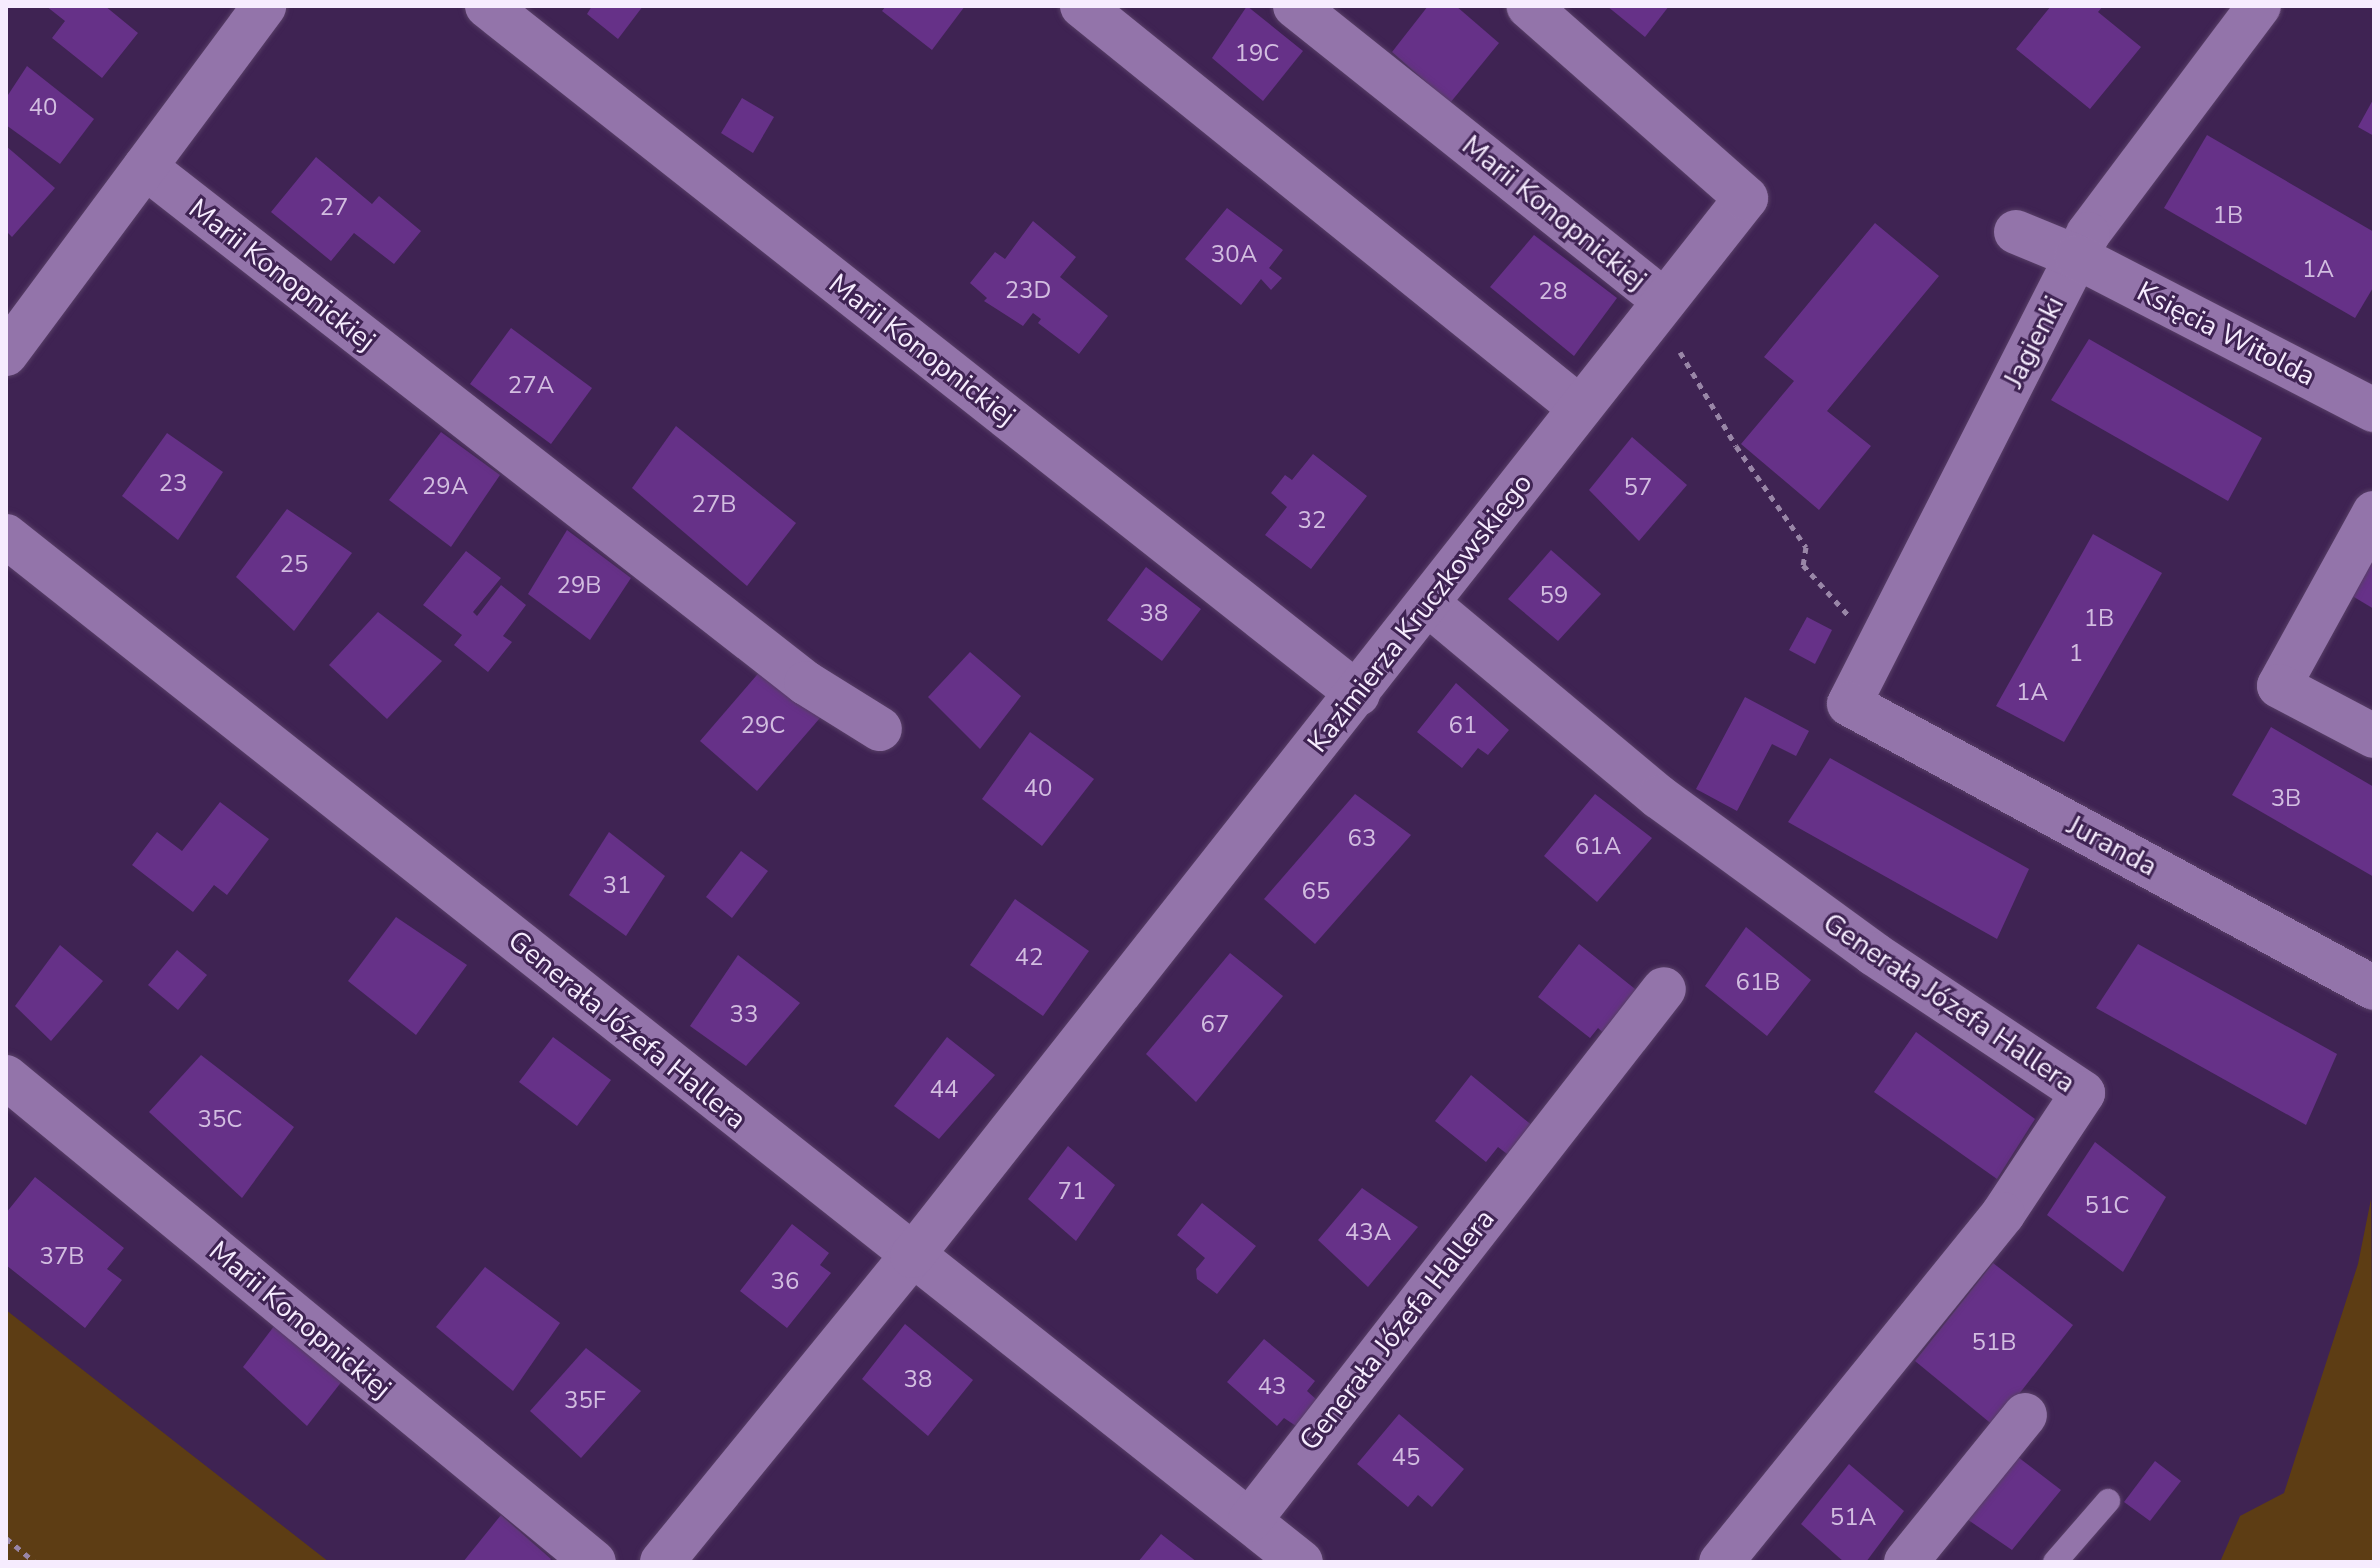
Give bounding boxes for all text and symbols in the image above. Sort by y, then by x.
house number: 19C [1235,40,1279,68]
house number: 40 [29,94,57,122]
street label: Marii Konopnickiej [1455,129,1653,297]
street label: Marii Konopnickiej [182,192,382,358]
house number: 27 [320,194,348,222]
house number: 1B [2213,202,2243,230]
house number: 30A [1211,241,1257,269]
house number: 1A [2302,256,2334,284]
street label: Marii Konopnickiej [822,267,1022,433]
street label: Księcia Witolda [2131,275,2321,393]
house number: 23D [1005,277,1051,305]
house number: 28 [1539,278,1567,306]
street label: Jagienki [1997,291,2071,393]
house number: 27A [508,372,554,400]
street label: Kazimierza Kruczkowskiego [1301,467,1539,759]
house number: 23 [159,470,187,498]
house number: 29A [422,473,468,501]
house number: 57 [1624,474,1652,502]
house number: 27B [691,491,737,519]
house number: 32 [1298,507,1326,535]
house number: 25 [280,551,308,579]
house number: 29B [556,572,602,600]
house number: 59 [1540,582,1568,610]
house number: 38 [1140,600,1168,628]
house number: 1B [2084,605,2114,633]
house number: 1 [2069,640,2083,668]
house number: 1A [2016,679,2048,707]
house number: 29C [741,712,785,740]
house number: 61 [1449,712,1477,740]
house number: 40 [1024,775,1052,803]
house number: 3B [2271,785,2301,813]
street label: Juranda [2061,808,2163,884]
house number: 63 [1348,825,1376,853]
house number: 61A [1575,833,1621,861]
house number: 31 [603,872,631,900]
house number: 65 [1302,878,1330,906]
street label: Generała Józefa Hallera [1817,906,2081,1100]
street label: Generała Józefa Hallera [501,924,753,1136]
house number: 42 [1015,944,1043,972]
house number: 61B [1735,969,1781,997]
house number: 33 [730,1001,758,1029]
house number: 67 [1201,1011,1229,1039]
house number: 44 [930,1076,958,1104]
house number: 35C [198,1106,242,1134]
house number: 71 [1058,1178,1086,1206]
house number: 51C [2085,1192,2129,1220]
street label: Generała Józefa Hallera [1292,1203,1502,1457]
house number: 43A [1345,1219,1391,1247]
street label: Marii Konopnickiej [202,1234,398,1406]
house number: 37B [39,1243,85,1271]
house number: 36 [771,1268,799,1296]
house number: 51B [1971,1329,2017,1357]
house number: 38 [904,1366,932,1394]
house number: 43 [1258,1373,1286,1401]
house number: 35F [564,1387,606,1415]
house number: 45 [1392,1444,1420,1472]
house number: 51A [1830,1504,1876,1532]

